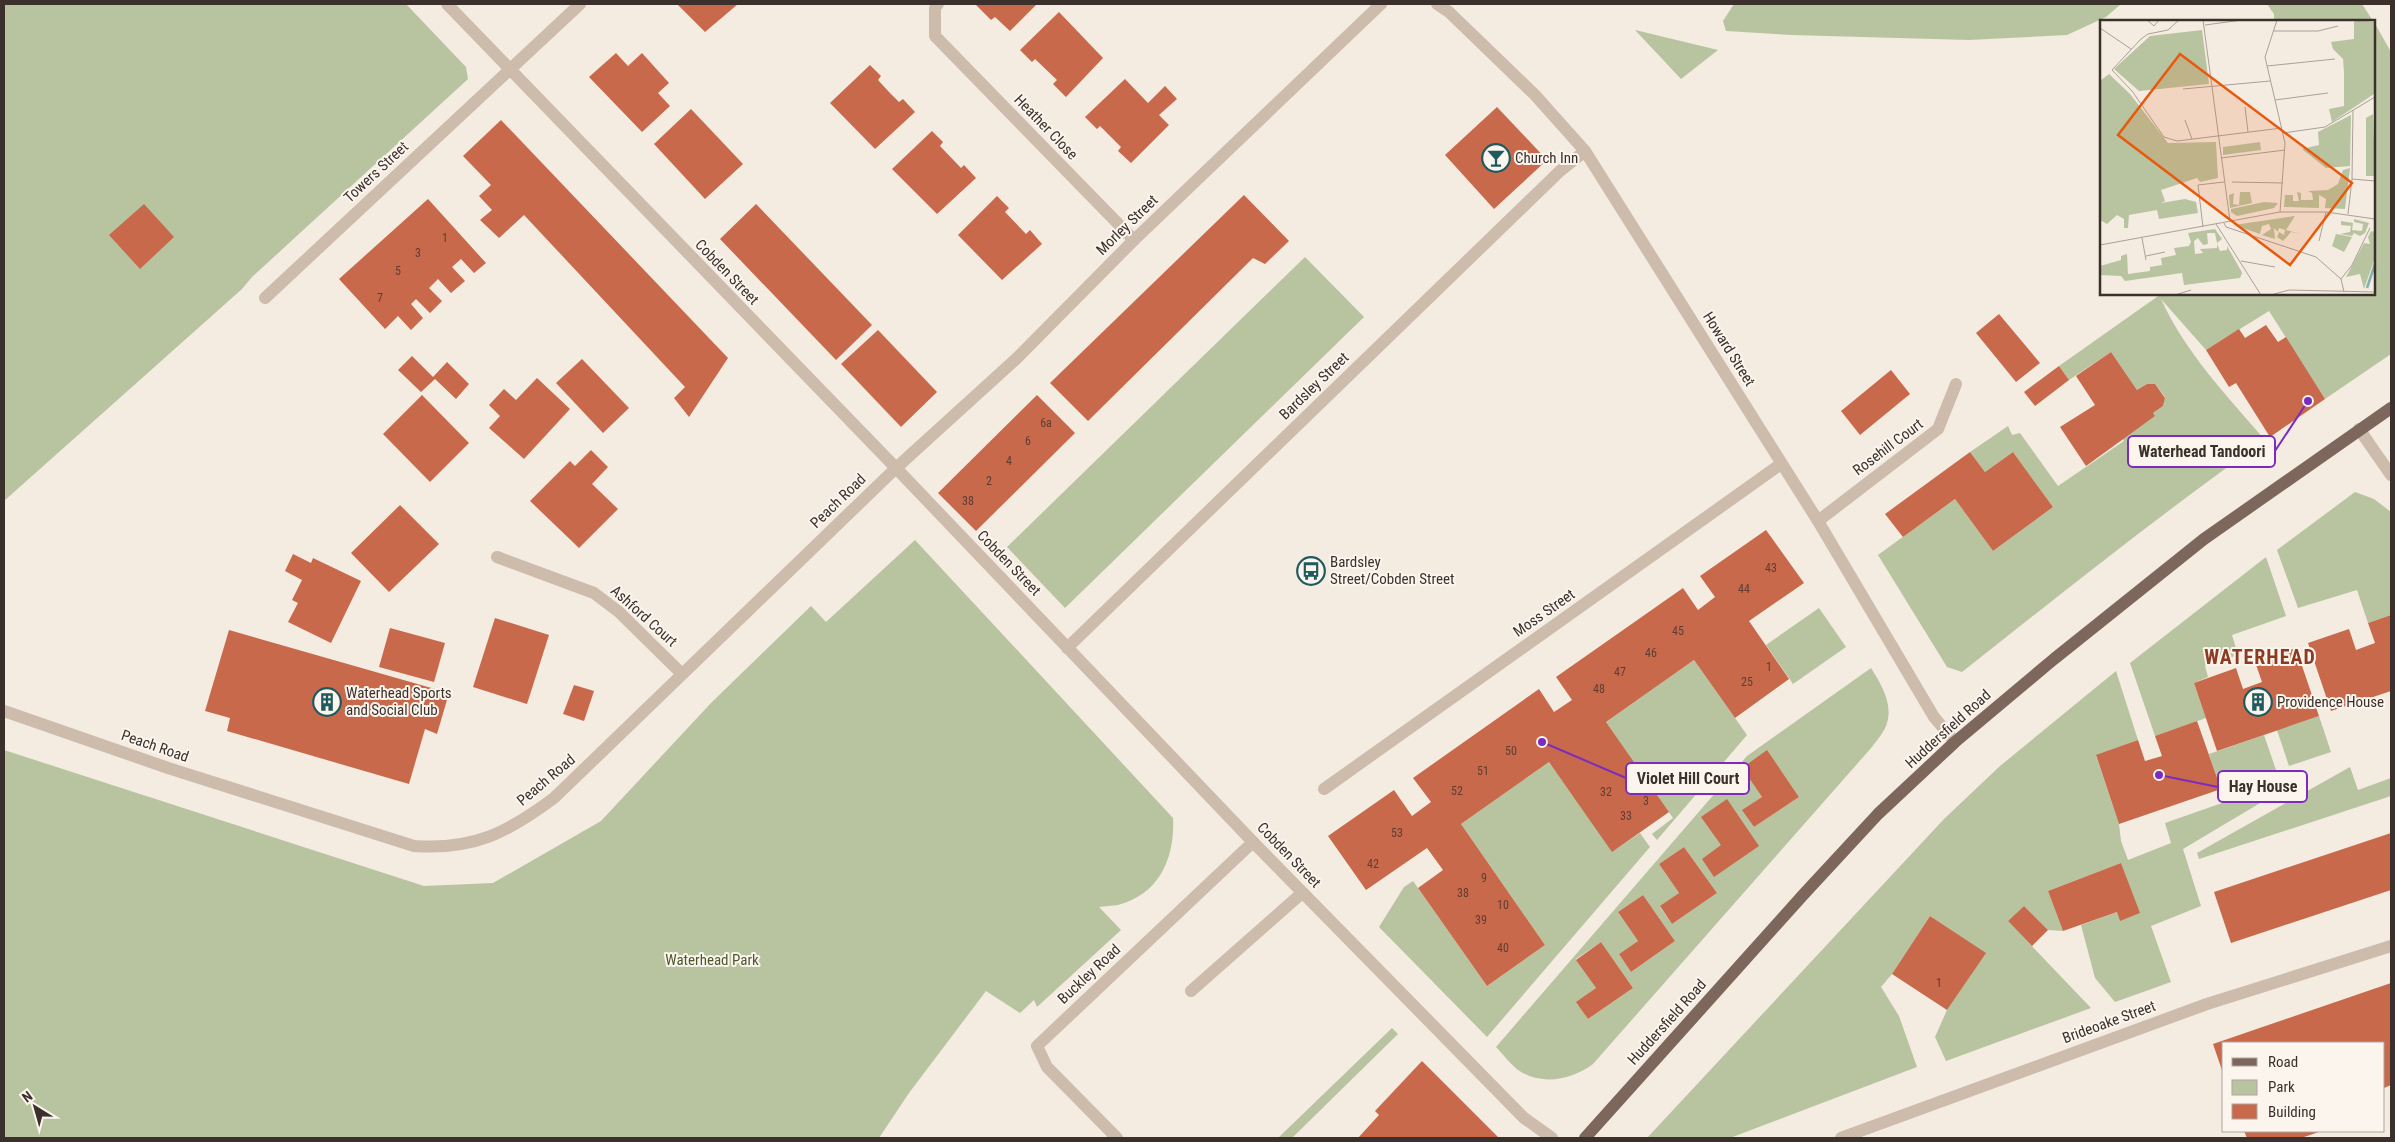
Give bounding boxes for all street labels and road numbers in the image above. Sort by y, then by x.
street label: Heather Close [1010,91,1082,163]
street label: Towers Street [340,138,412,206]
street label: Morley Street [1092,191,1162,259]
street label: Cobden Street [691,236,763,308]
street label: Howard Street [1699,309,1759,389]
street label: Bardsley Street [1276,349,1352,423]
street label: Rosehill Court [1849,415,1927,479]
street label: Peach Road [807,470,869,532]
street label: Cobden Street [973,527,1045,599]
street label: Ashford Court [607,582,681,650]
street label: Moss Street [1510,585,1578,641]
street label: Huddersfield Road [1902,686,1994,772]
street label: Peach Road [119,726,191,766]
street label: Peach Road [513,751,579,809]
street label: Cobden Street [1253,819,1325,891]
street label: Buckley Road [1054,940,1124,1008]
street label: Huddersfield Road [1624,976,1710,1068]
street label: Brideoake Street [2060,997,2158,1047]

